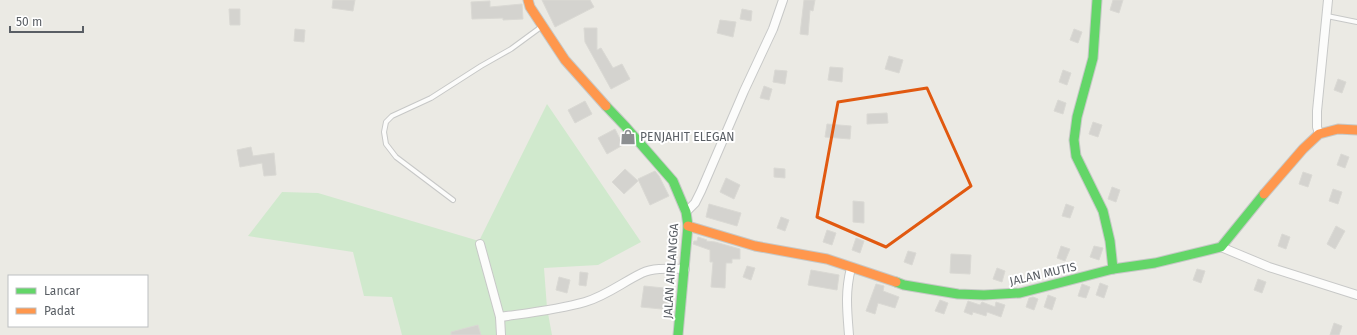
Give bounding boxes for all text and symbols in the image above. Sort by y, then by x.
scale bar [10,8,83,34]
text: 50 m [16,15,42,29]
shop icon: PENJAHIT ELEGAN [619,128,637,146]
place label: PENJAHIT ELEGAN [640,130,735,144]
street label: JALAN AIRLANGGA [661,223,681,319]
street label: JALAN MUTIS [1008,259,1078,289]
legend [8,275,148,327]
text: Lancar [44,284,81,298]
text: Padat [44,304,76,318]

